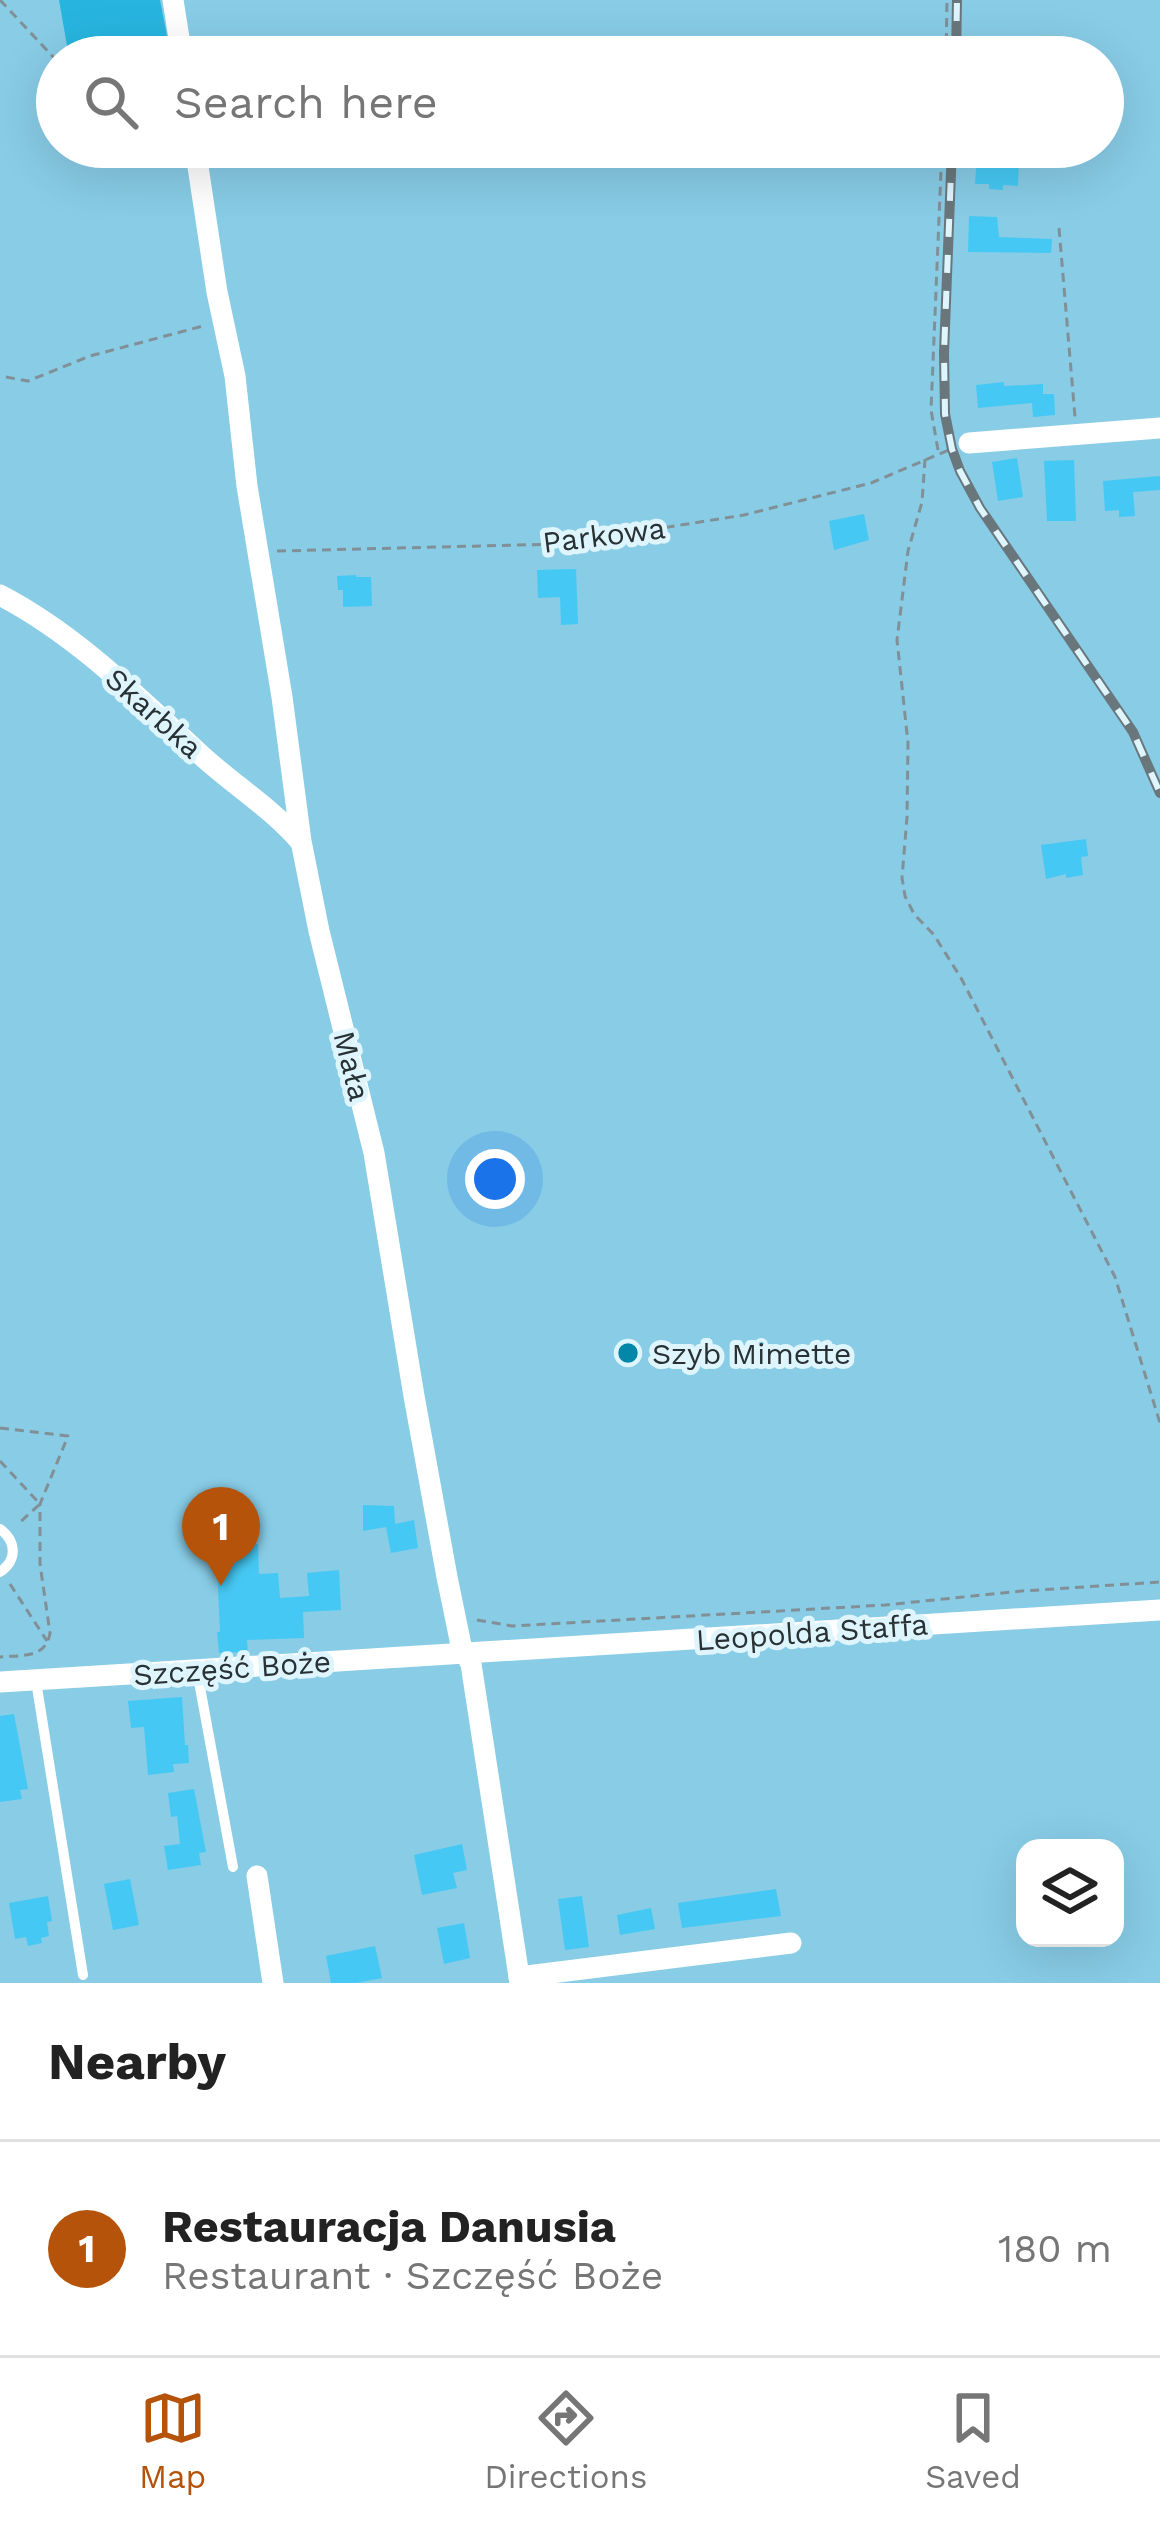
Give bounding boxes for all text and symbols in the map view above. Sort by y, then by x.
search box [36,36,1124,168]
icon: search [78,69,144,135]
text: Search here [174,76,438,129]
street label: Parkowa [541,510,667,560]
street label: Skarbka [99,661,209,765]
street label: Mała [326,1028,378,1104]
your location [465,1149,525,1209]
place label: Szyb Mimette [652,1336,851,1371]
marker: Szyb Mimette [615,1340,641,1366]
pin: 1 [182,1487,260,1586]
street label: Leopolda Staffa [695,1606,929,1658]
street label: Szczęść Boże [132,1644,332,1692]
map controls [1016,1839,1124,1947]
button: layers [1016,1839,1124,1947]
text: Nearby [48,2032,226,2091]
text: Restauracja Danusia [162,2200,616,2253]
text: 1 [79,2226,95,2271]
text: 180 m [998,2226,1112,2271]
text: Restaurant · Szczęść Boże [162,2253,663,2298]
tab: Map [139,2385,206,2496]
tab: Directions [484,2385,647,2496]
tab: Saved [925,2385,1021,2496]

